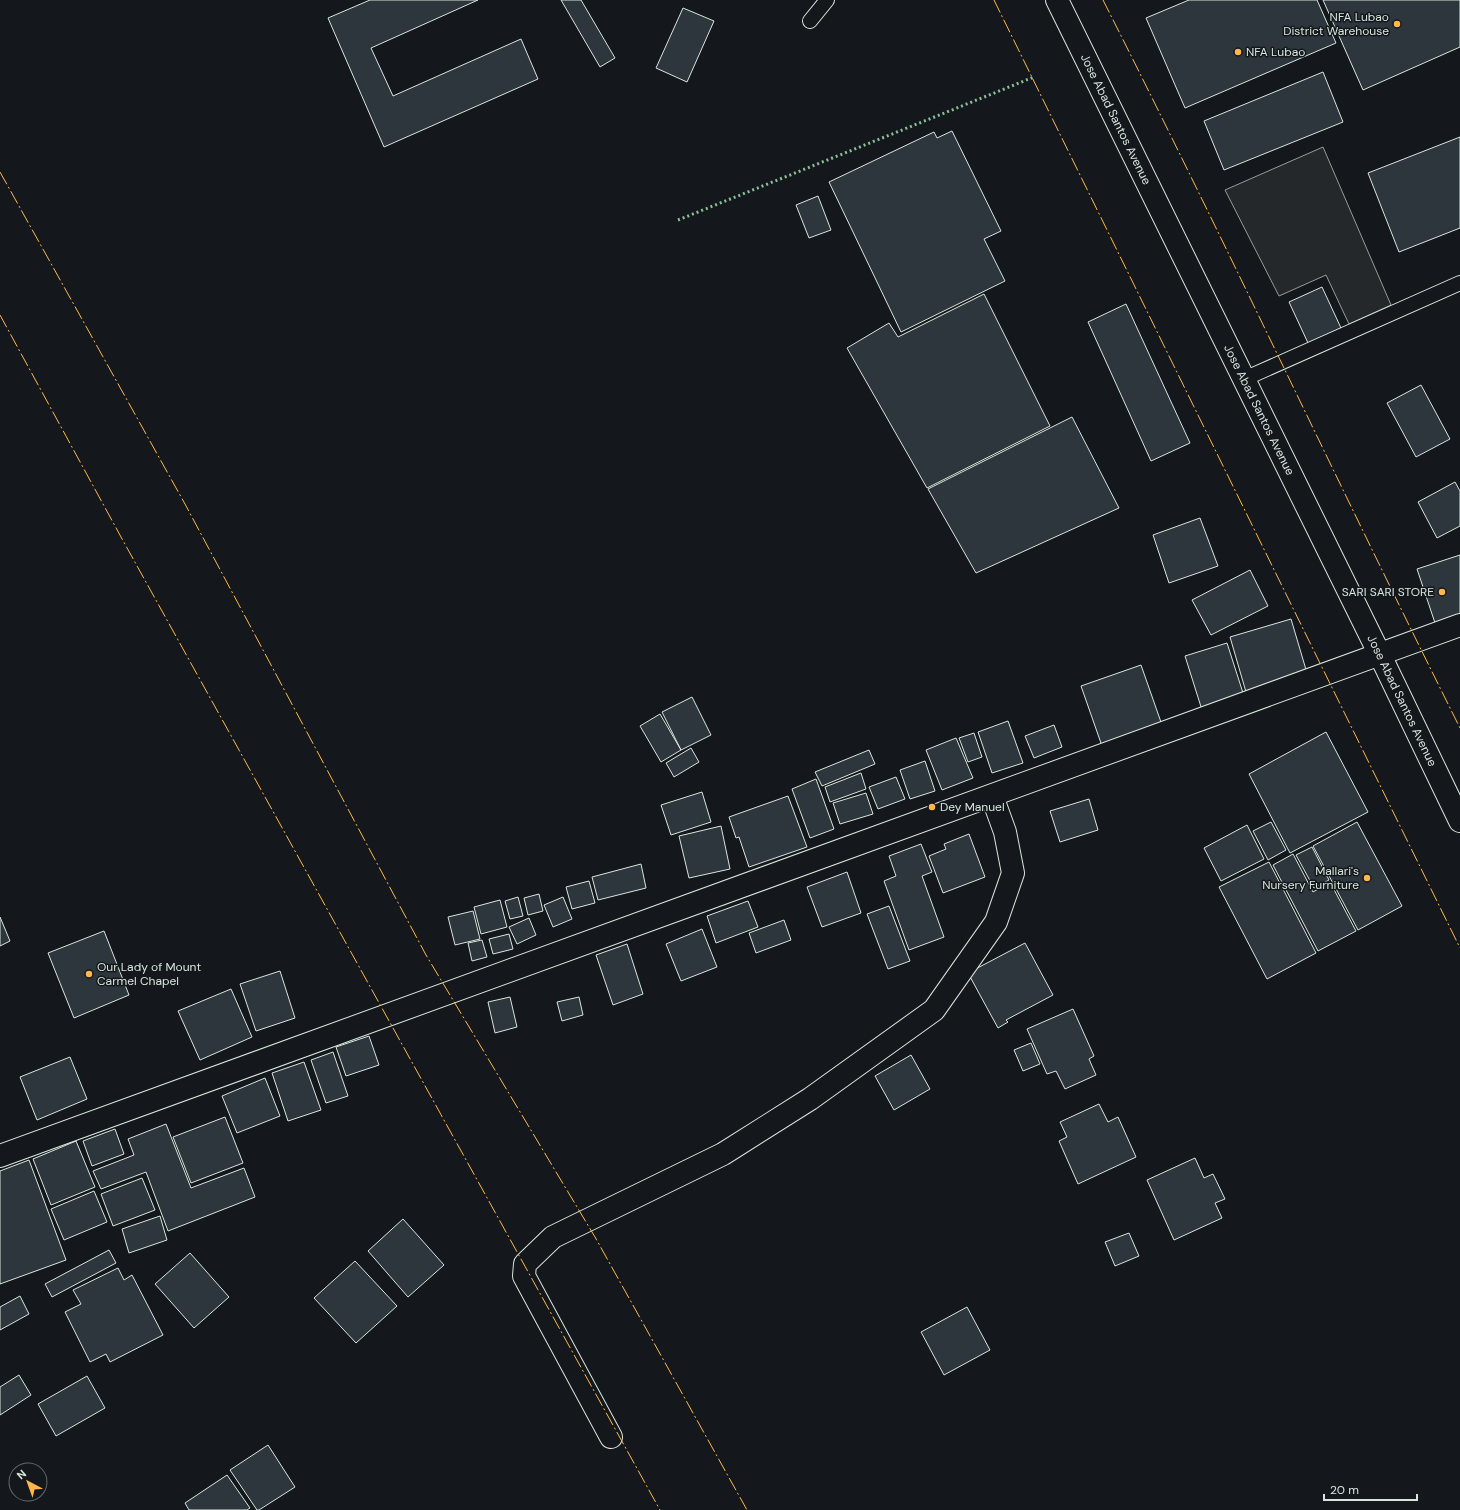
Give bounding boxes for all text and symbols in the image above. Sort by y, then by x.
place label: NFA Lubao District Warehouse [1283,9,1389,39]
marker: NFA Lubao District Warehouse [1392,19,1402,29]
place label: NFA Lubao [1246,44,1305,60]
marker: NFA Lubao [1233,47,1243,57]
street label: Jose Abad Santos Avenue [1077,51,1155,188]
street label: Jose Abad Santos Avenue [1220,342,1298,478]
place label: SARI SARI STORE [1342,584,1434,600]
marker: SARI SARI STORE [1437,587,1447,597]
street label: Jose Abad Santos Avenue [1363,632,1441,769]
place label: Dey Manuel [940,799,1005,815]
marker: Dey Manuel [927,802,937,812]
place label: Mallari's Nursery Furniture [1262,863,1359,893]
marker: Mallari's Nursery Furniture [1362,873,1372,883]
place label: Our Lady of Mount Carmel Chapel [97,959,201,989]
marker: Our Lady of Mount Carmel Chapel [84,969,94,979]
north arrow [8,1462,48,1502]
text: N [14,1467,29,1482]
scale bar [1324,1476,1417,1502]
text: 20 m [1330,1482,1359,1498]

